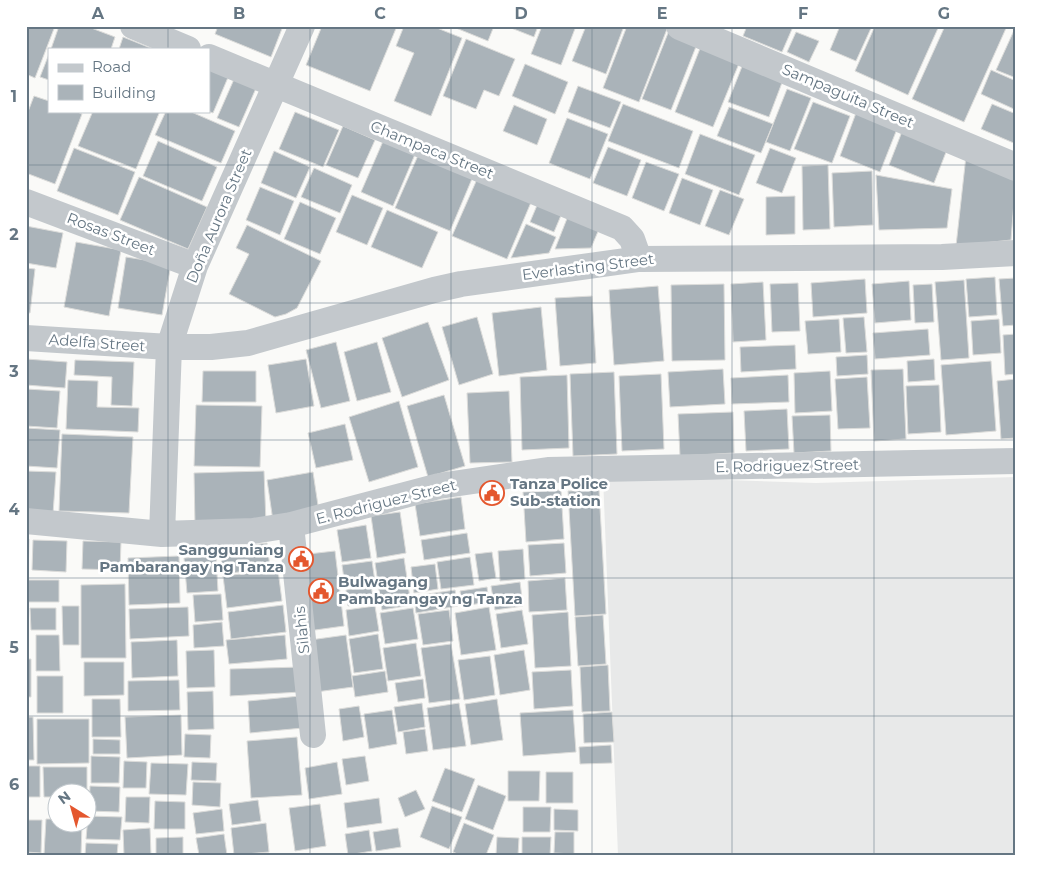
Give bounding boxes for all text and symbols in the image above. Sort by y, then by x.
text: A [91,4,105,23]
text: B [233,4,245,23]
text: C [374,4,386,23]
text: D [514,4,528,23]
text: E [657,4,667,23]
text: F [798,4,808,23]
text: G [938,4,950,23]
legend [48,48,210,112]
text: Road [92,57,131,76]
street label: Sampaguita Street [780,59,917,132]
text: Building [92,83,156,102]
text: 1 [11,87,17,106]
street label: Champaca Street [368,116,497,183]
street label: Doña Aurora Street [182,146,255,286]
street label: Rosas Street [64,208,158,259]
text: 2 [9,225,19,244]
street label: Everlasting Street [521,249,655,284]
street label: Adelfa Street [48,330,146,355]
text: 3 [8,362,19,381]
street label: E. Rodriguez Street [715,455,859,476]
place label: Tanza Police Sub-station [510,474,608,510]
street label: E. Rodriguez Street [314,475,458,528]
public building icon: Tanza Police Sub-station [479,480,505,506]
text: 4 [8,500,20,519]
place label: Sangguniang Pambarangay ng Tanza [99,540,284,576]
public building icon: Sangguniang Pambarangay ng Tanza [288,546,314,572]
place label: Bulwagang Pambarangay ng Tanza [338,572,523,608]
public building icon: Bulwagang Pambarangay ng Tanza [308,578,334,604]
street label: Silahis [290,605,313,655]
text: 5 [9,638,19,657]
text: 6 [9,775,19,794]
north arrow [48,784,98,834]
text: N [54,787,74,808]

